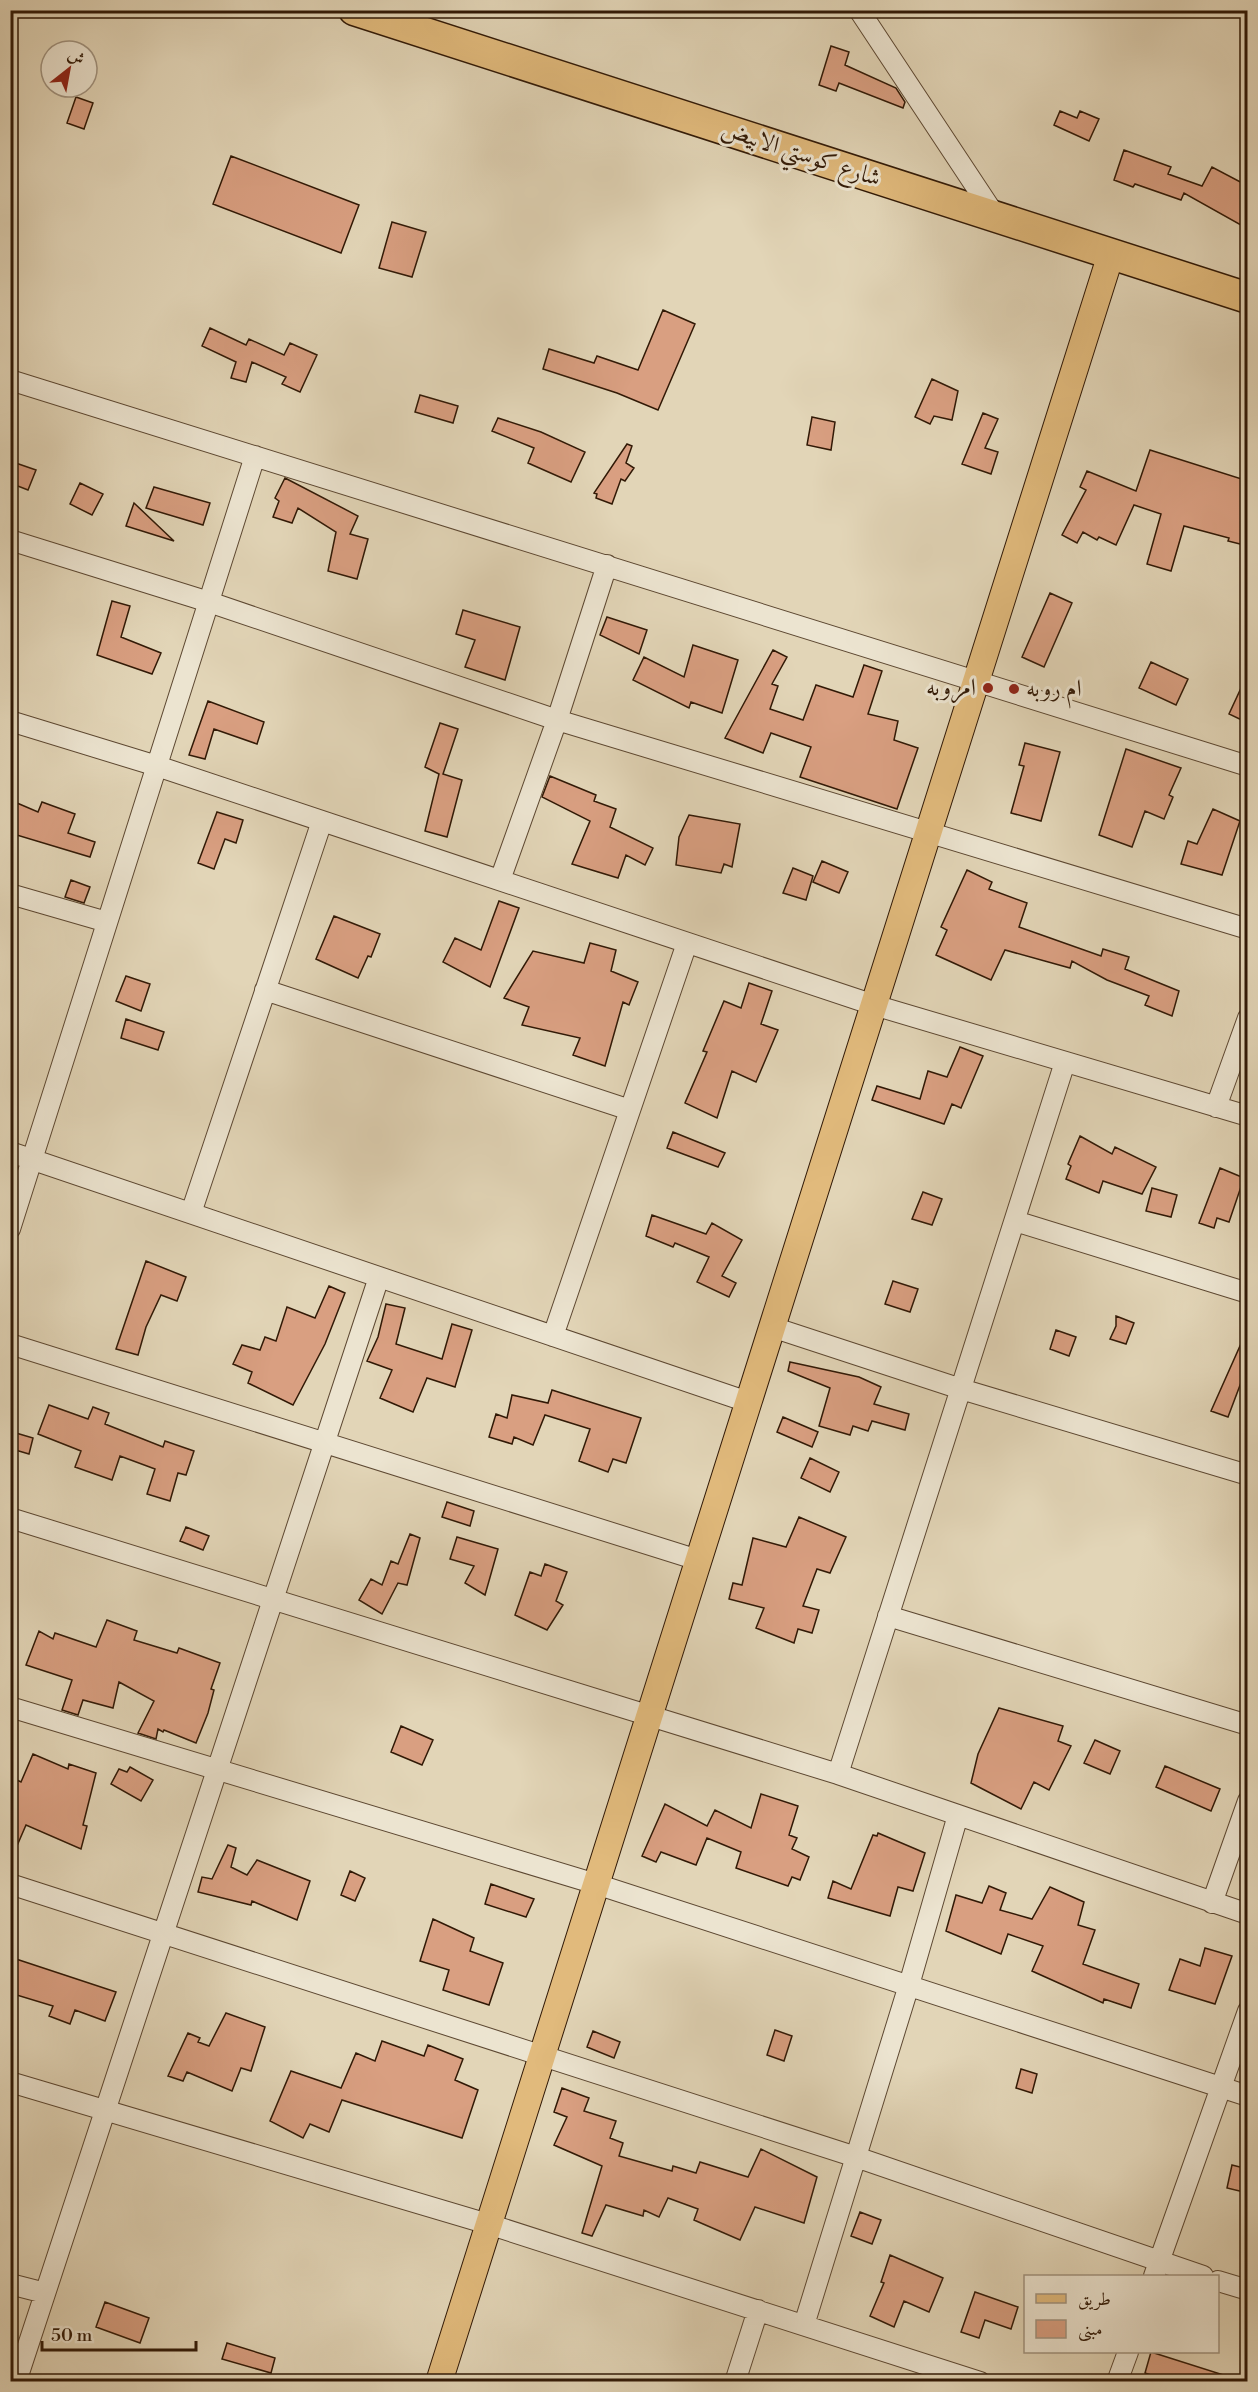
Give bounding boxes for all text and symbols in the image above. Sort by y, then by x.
north arrow [39,39,99,99]
text: ش [64,44,88,70]
street label: شارع كوستي الابيض [716,114,884,200]
place label: امروبه [926,673,976,704]
place label: ام روبه [1026,674,1082,709]
marker: امروبه [981,681,995,695]
marker: ام روبه [1007,682,1021,696]
legend [1024,2275,1219,2353]
text: طريق [1078,2288,1111,2311]
scale bar [42,2314,196,2352]
text: مبنى [1078,2318,1103,2342]
text: 50 m [51,2324,93,2347]

